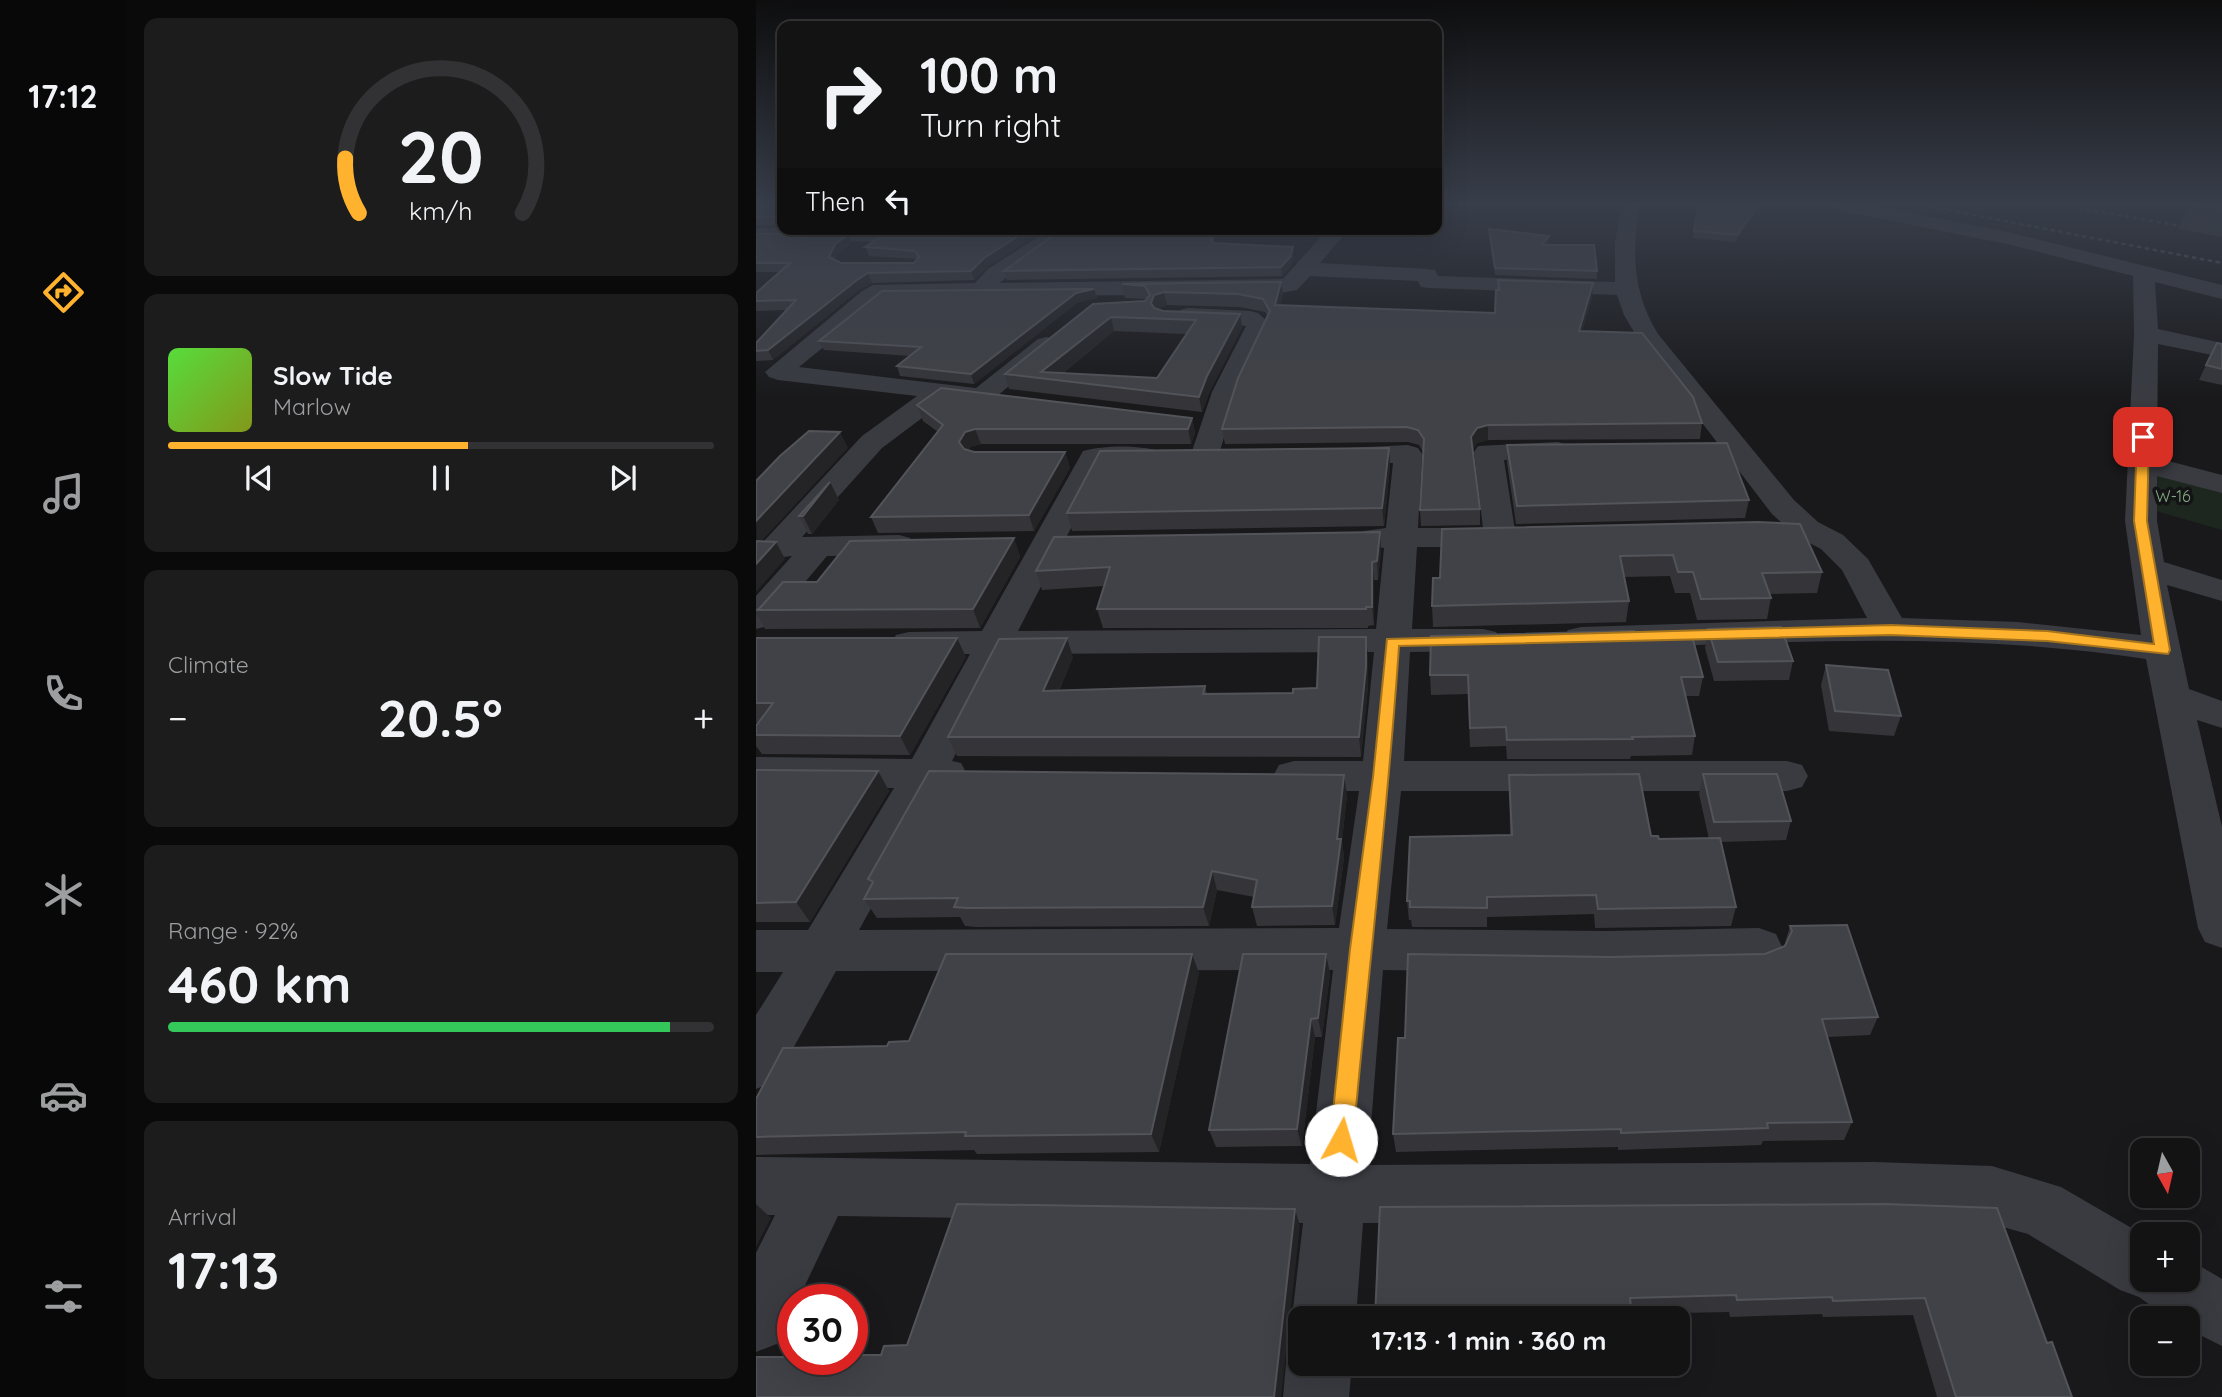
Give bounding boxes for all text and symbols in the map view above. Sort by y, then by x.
text: 100 m [920,44,1058,105]
icon: right [805,49,896,140]
text: 17:12 [28,76,98,116]
text: Turn right [920,105,1061,145]
text: 20 [398,110,484,201]
icon: left [879,182,917,220]
text: Then [805,185,865,218]
text: km/h [409,195,473,226]
icon: directions [39,268,88,317]
text: Slow Tide [273,359,393,392]
text: Marlow [273,392,351,421]
pin [2113,407,2173,467]
icon: arrive [2124,418,2162,456]
icon: previous [240,459,278,497]
icon: pause [422,459,460,497]
icon: next [604,459,642,497]
icon: music [39,469,88,518]
park label: W-16 [2155,486,2191,506]
text: Climate [168,650,249,679]
icon: phone [39,669,88,718]
text: 20.5° [378,685,503,750]
text: − [168,694,188,742]
text: + [693,694,714,742]
icon: climate [39,870,88,919]
text: Range · 92% [168,916,298,945]
text: 460 km [168,951,351,1016]
icon: car [39,1071,88,1120]
position arrow [1304,1103,1378,1177]
north arrow [2130,1138,2200,1208]
map controls [2130,1138,2200,1376]
text: Arrival [168,1202,237,1231]
button: + [2130,1222,2200,1292]
text: 17:13 [168,1237,279,1302]
icon: filters [39,1272,88,1321]
speed limit sign: 30 [777,1284,868,1375]
button: − [2130,1306,2200,1376]
text: 17:13 · 1 min · 360 m [1372,1324,1606,1357]

